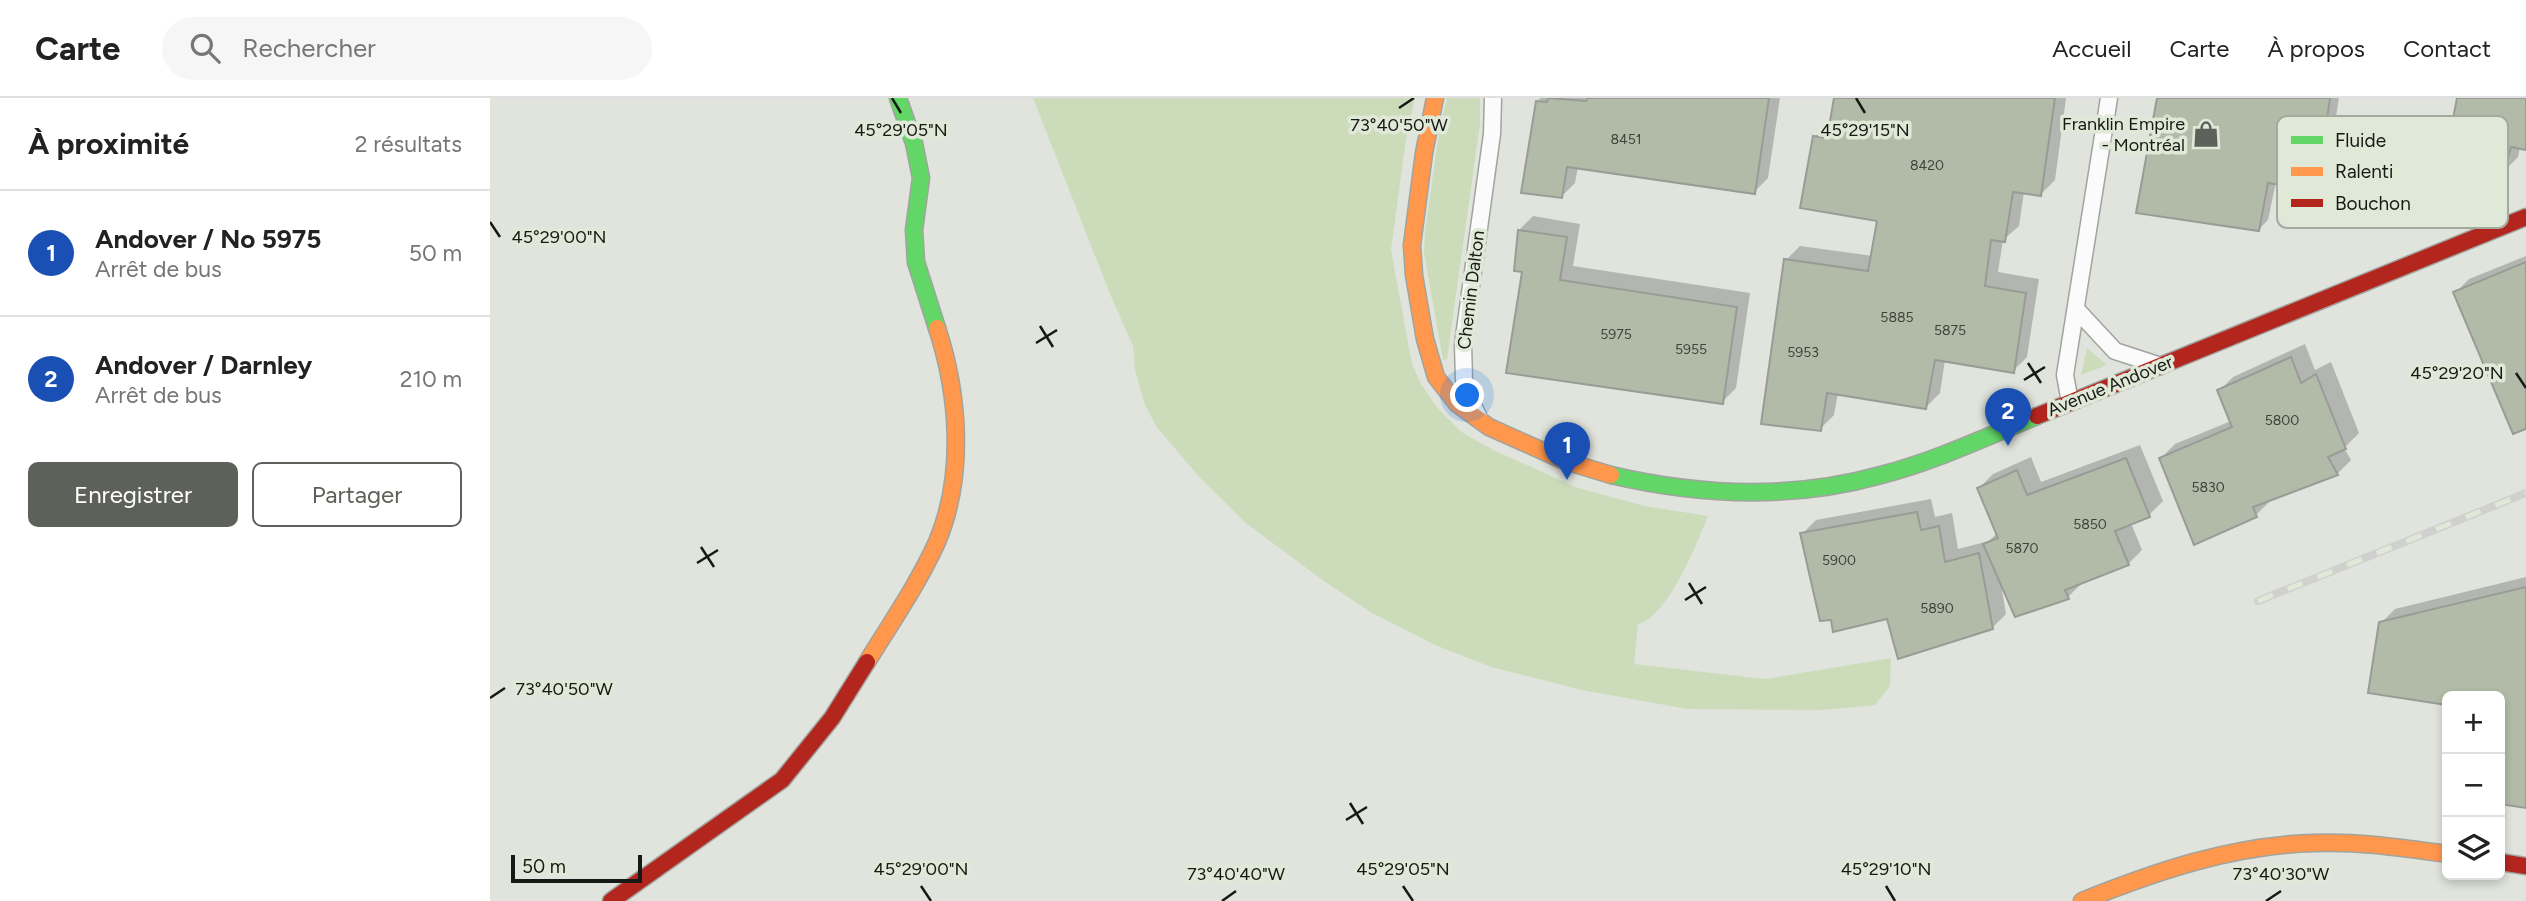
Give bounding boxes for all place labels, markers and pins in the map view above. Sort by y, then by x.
place label: Franklin Empire - Montréal [2062,113,2185,156]
shop icon: Franklin Empire - Montréal [2191,119,2221,149]
pin: 2 [1985,388,2031,446]
pin: 1 [1544,422,1590,480]

